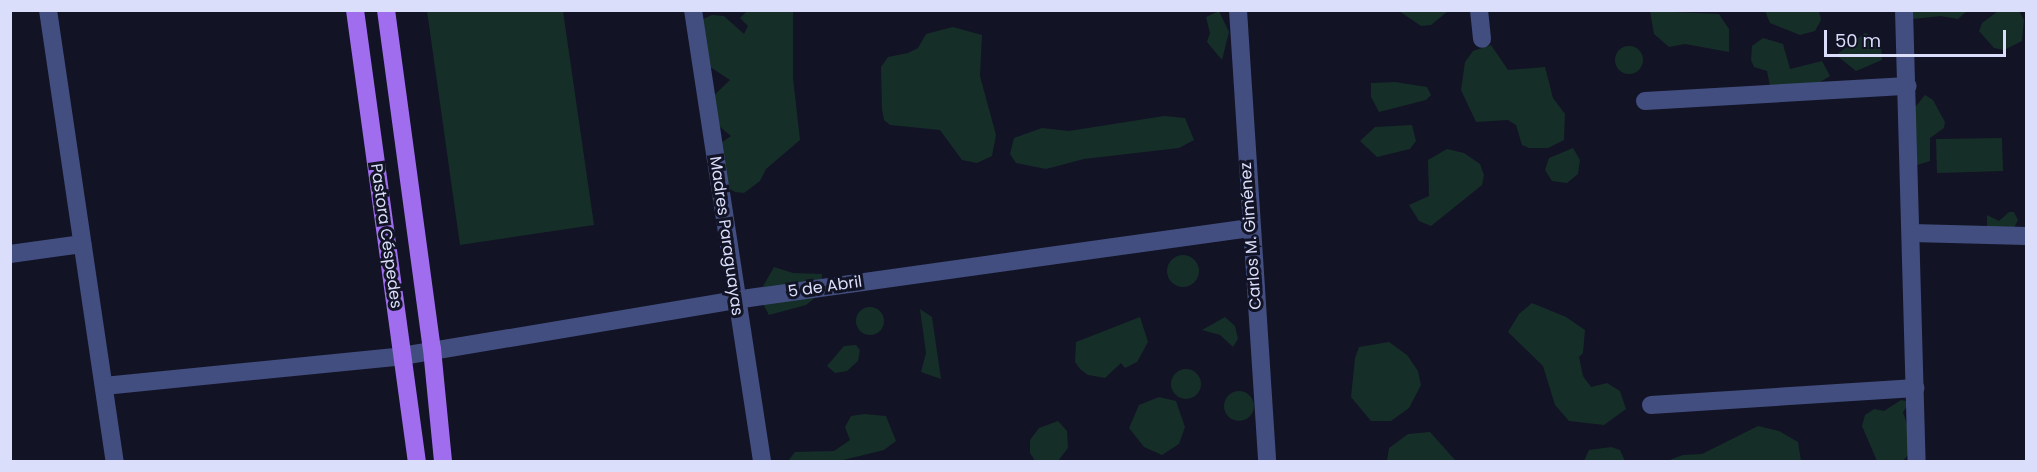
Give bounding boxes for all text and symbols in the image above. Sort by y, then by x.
scale bar [1827,18,2008,56]
text: 50 m [1835,28,1881,53]
street label: Madres Paraguayas [705,155,747,317]
street label: Pastora Céspedes [366,162,406,310]
street label: Carlos M. Giménez [1236,162,1266,310]
street label: 5 de Abril [787,272,863,302]

